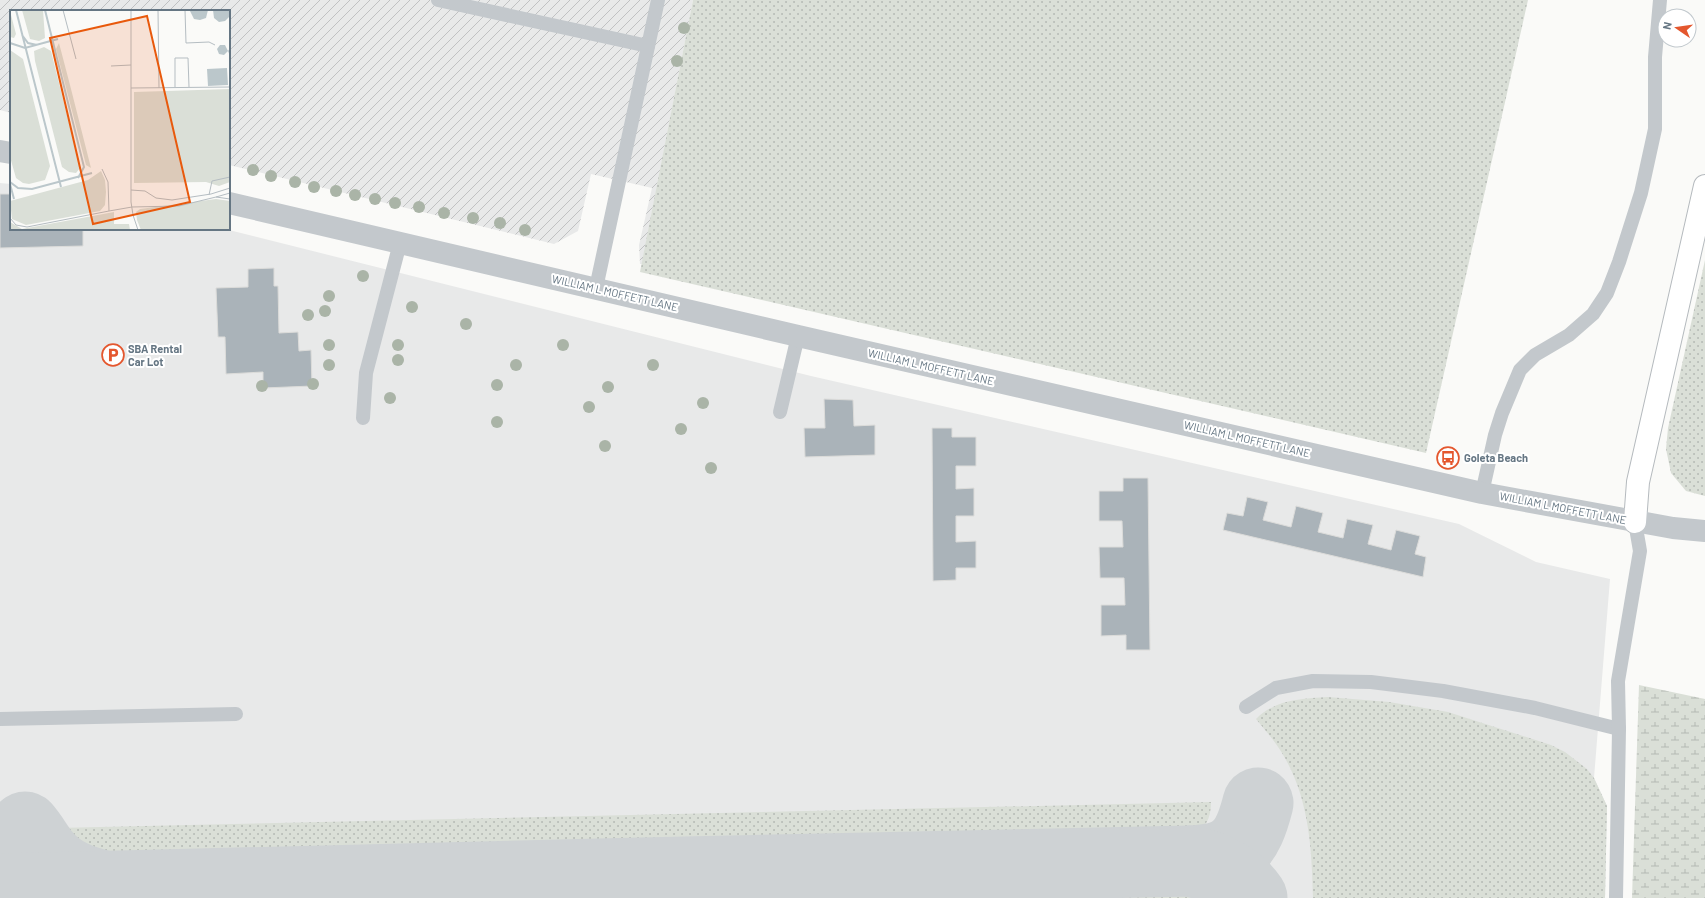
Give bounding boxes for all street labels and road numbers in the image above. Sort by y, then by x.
street label: WILLIAM L MOFFETT LANE [551,272,680,313]
street label: WILLIAM L MOFFETT LANE [867,346,996,387]
street label: WILLIAM L MOFFETT LANE [1183,418,1312,459]
street label: WILLIAM L MOFFETT LANE [1499,489,1628,526]

